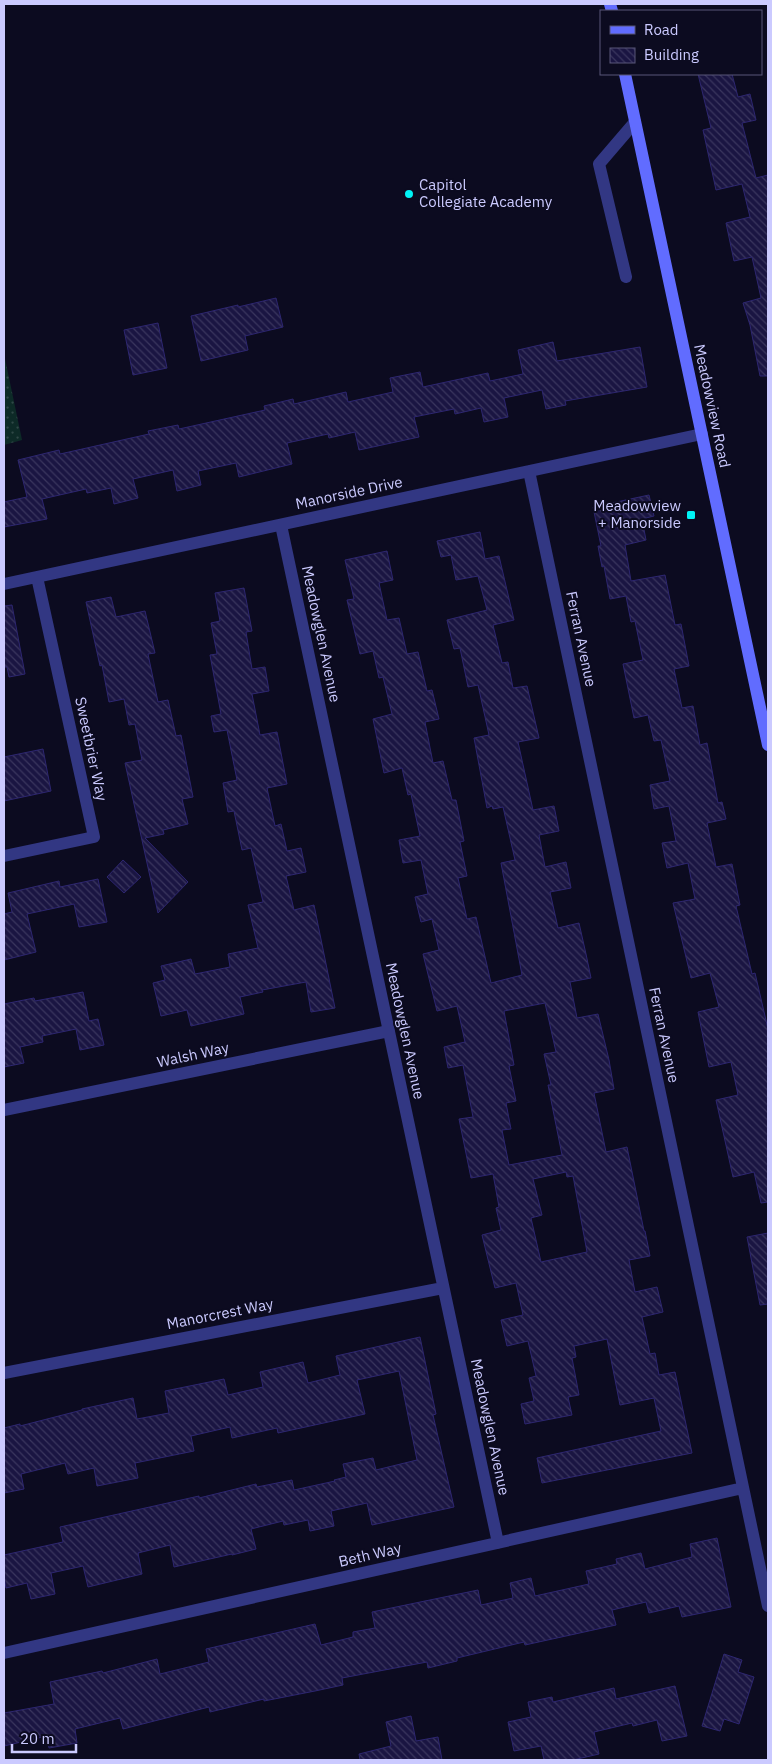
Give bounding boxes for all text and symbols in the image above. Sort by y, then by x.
legend [600,10,762,75]
text: Road [644,20,679,39]
text: Building [644,45,699,64]
place label: Capitol Collegiate Academy [419,175,553,211]
marker: Capitol Collegiate Academy [403,188,415,200]
street label: Meadowview Road [690,342,735,469]
street label: Manorside Drive [294,472,404,513]
place label: Meadowview + Manorside [593,496,681,532]
marker: Meadowview + Manorside [685,509,697,521]
street label: Meadowglen Avenue [298,564,345,704]
street label: Ferran Avenue [562,589,601,688]
street label: Sweetbrier Way [71,695,112,803]
street label: Meadowglen Avenue [382,961,429,1101]
street label: Ferran Avenue [645,985,684,1084]
street label: Walsh Way [155,1037,231,1071]
street label: Manorcrest Way [165,1294,275,1333]
street label: Meadowglen Avenue [467,1357,514,1497]
street label: Beth Way [337,1538,404,1571]
scale bar [12,1722,76,1754]
text: 20 m [20,1729,55,1748]

